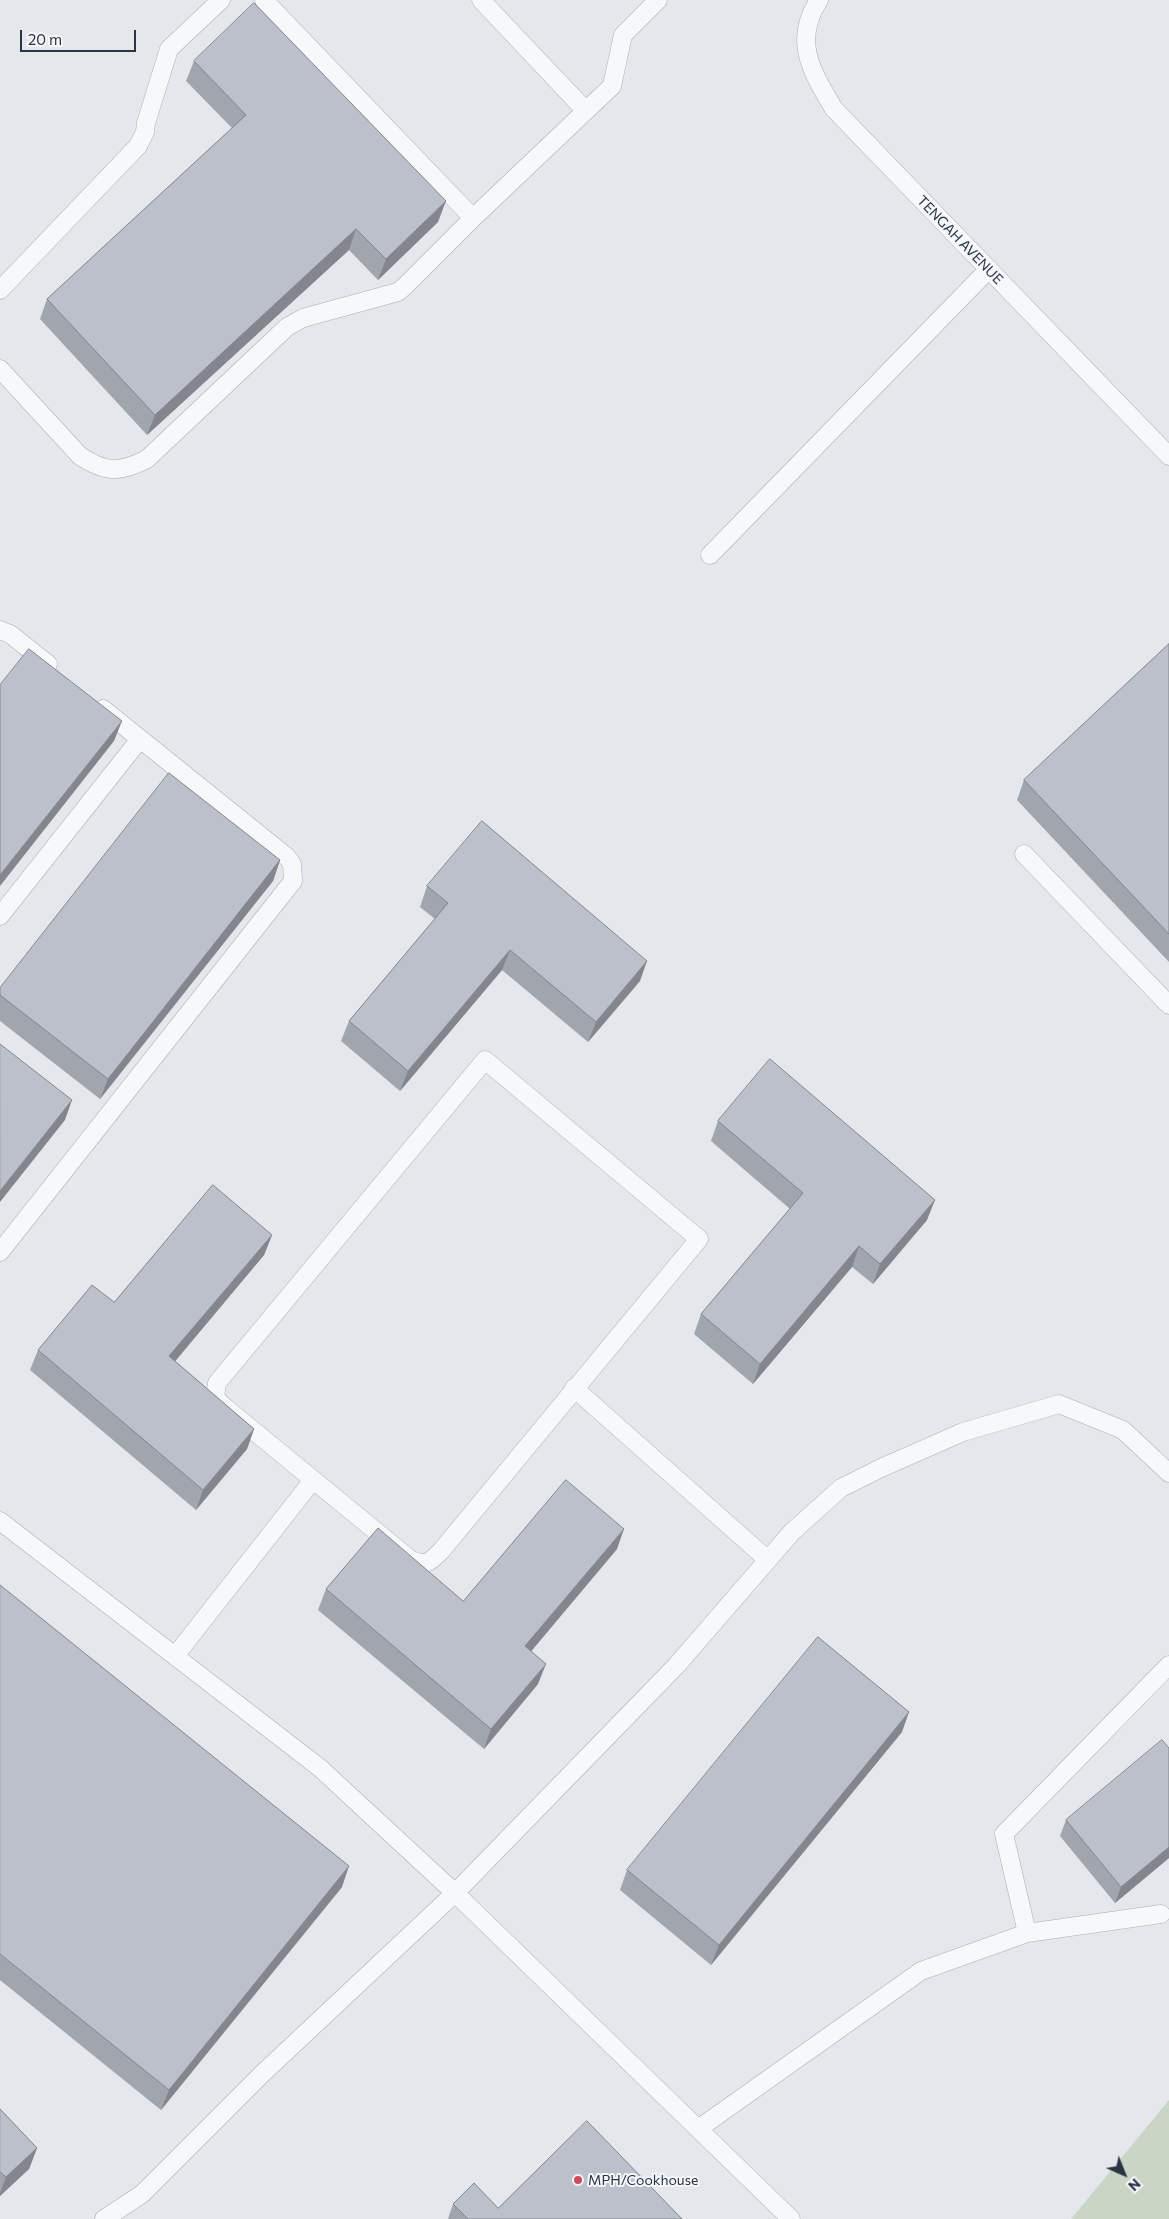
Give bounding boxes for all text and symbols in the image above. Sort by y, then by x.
scale bar [22,20,139,52]
text: 20 m [28,30,62,48]
street label: TENGAH AVENUE [913,192,1007,288]
north arrow [1099,2149,1149,2199]
place label: MPH/Cookhouse [588,2172,698,2188]
marker: MPH/Cookhouse [572,2174,584,2186]
text: N [1125,2175,1144,2195]

